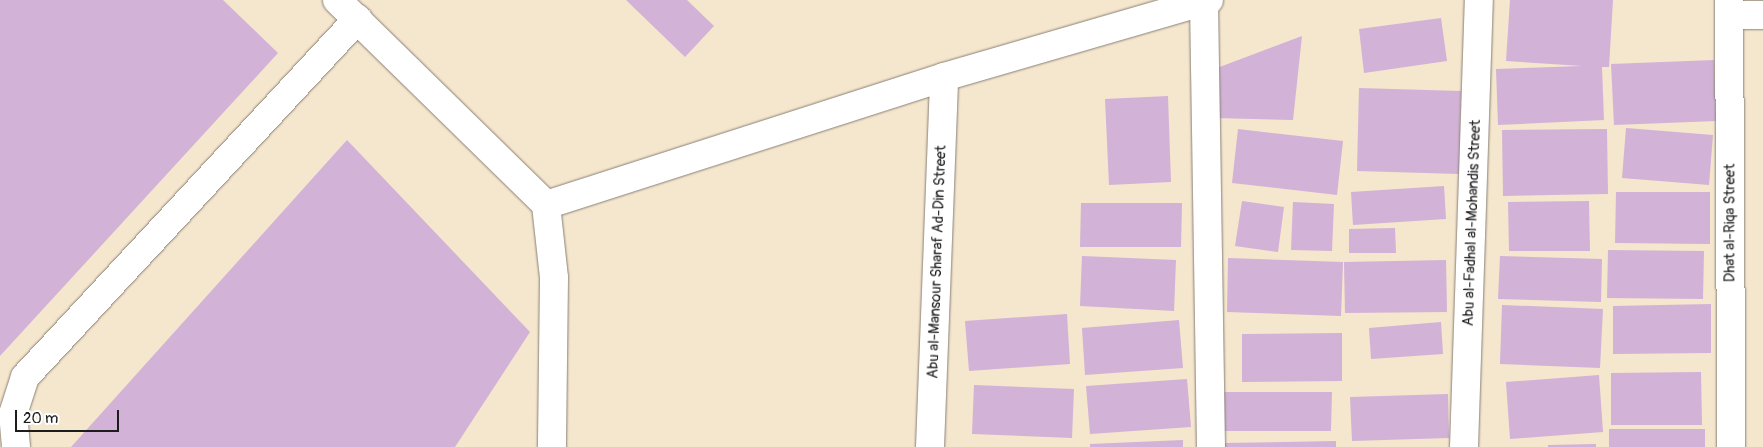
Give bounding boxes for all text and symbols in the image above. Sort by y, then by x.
street label: Abu al-Fadhal al-Mohandis Street [1459,119,1485,327]
street label: Abu al-Mansour Sharaf Ad-Din Street [924,145,950,379]
street label: Dhat al-Riqa Street [1721,164,1739,282]
scale bar [18,400,121,432]
text: 20 m [23,409,58,428]

